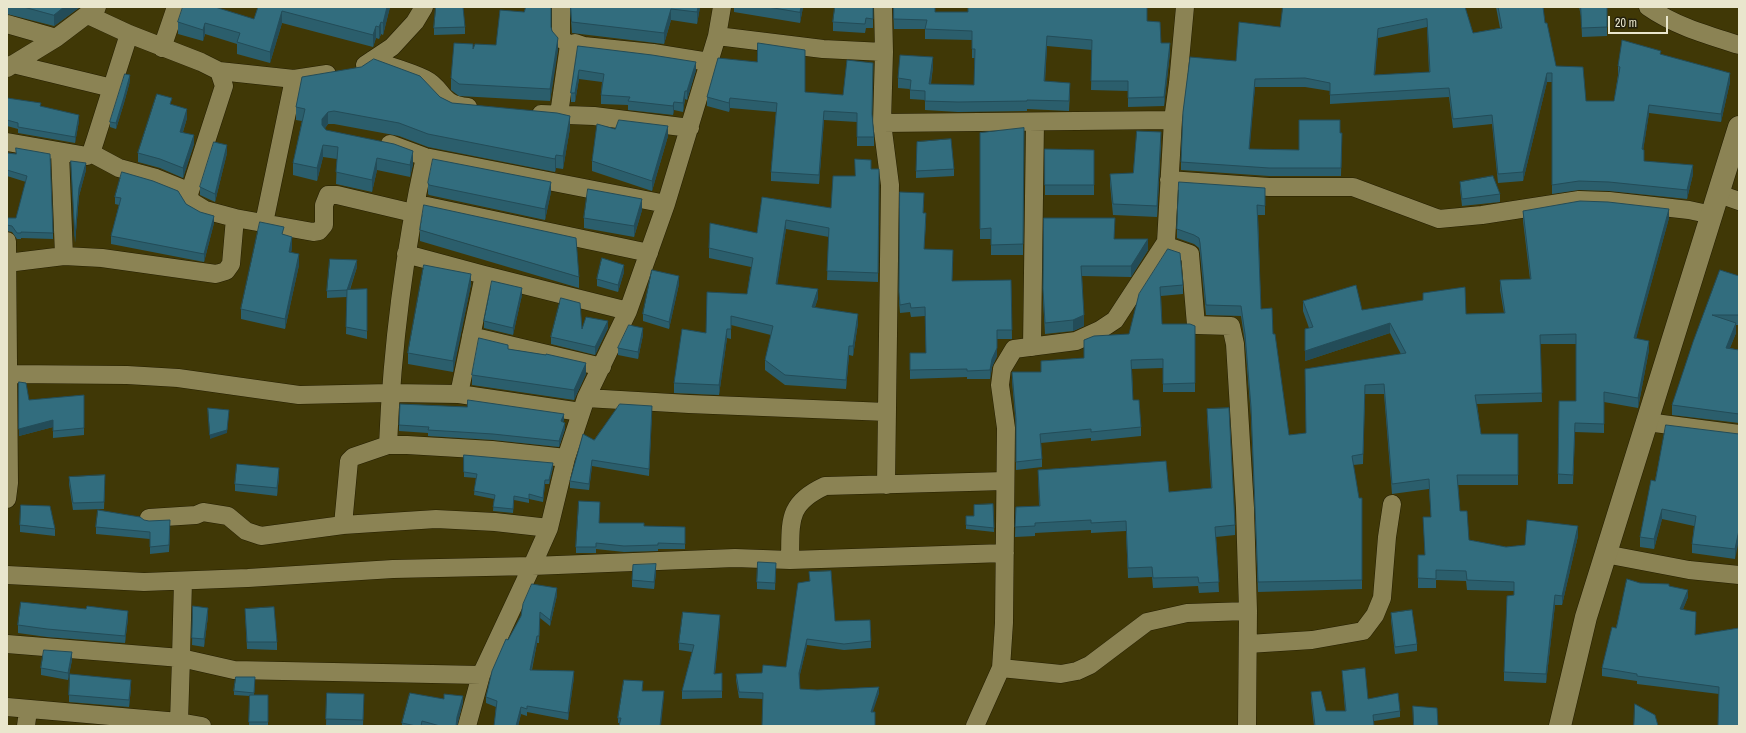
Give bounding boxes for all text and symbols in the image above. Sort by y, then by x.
scale bar [1610,8,1670,34]
text: 20 m [1615,15,1637,31]

